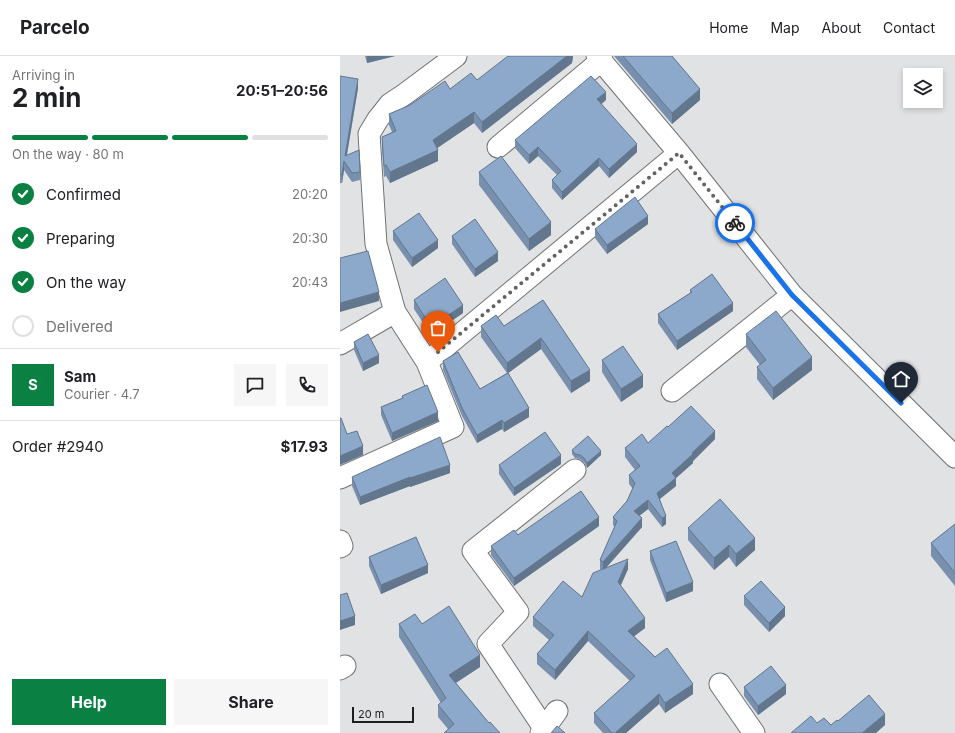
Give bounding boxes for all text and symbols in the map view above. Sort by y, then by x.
text: Parcelo [20,16,90,39]
text: Home [709,19,748,36]
text: Map [770,19,800,36]
text: About [822,19,861,36]
text: Contact [883,19,935,36]
text: Arriving in [12,67,75,83]
map controls [903,68,943,108]
button: layers [903,68,943,108]
text: 20:51–20:56 [236,81,328,100]
text: 2 min [12,82,82,113]
text: On the way · 80 m [12,146,124,162]
icon: check [12,183,34,205]
text: Confirmed [46,185,121,204]
text: 20:20 [292,186,328,202]
courier [715,203,755,243]
icon: bike [724,212,746,234]
icon: check [12,227,34,249]
text: Preparing [46,229,115,248]
text: 20:30 [292,230,328,246]
icon: check [12,271,34,293]
text: On the way [46,273,126,292]
text: 20:43 [292,274,328,290]
pin [421,311,455,352]
text: Delivered [46,317,113,336]
icon: bag [427,317,449,339]
pin [884,362,918,403]
button: chat [234,364,276,406]
button: phone [286,364,328,406]
text: Sam [64,367,96,386]
icon: home [890,368,912,390]
text: S [28,375,38,394]
text: Courier · 4.7 [64,386,140,402]
text: Order #2940 [12,437,104,456]
text: $17.93 [281,437,328,456]
button: Help [12,679,166,725]
button: Share [174,679,328,725]
scale bar [352,705,414,724]
text: 20 m [358,707,384,721]

